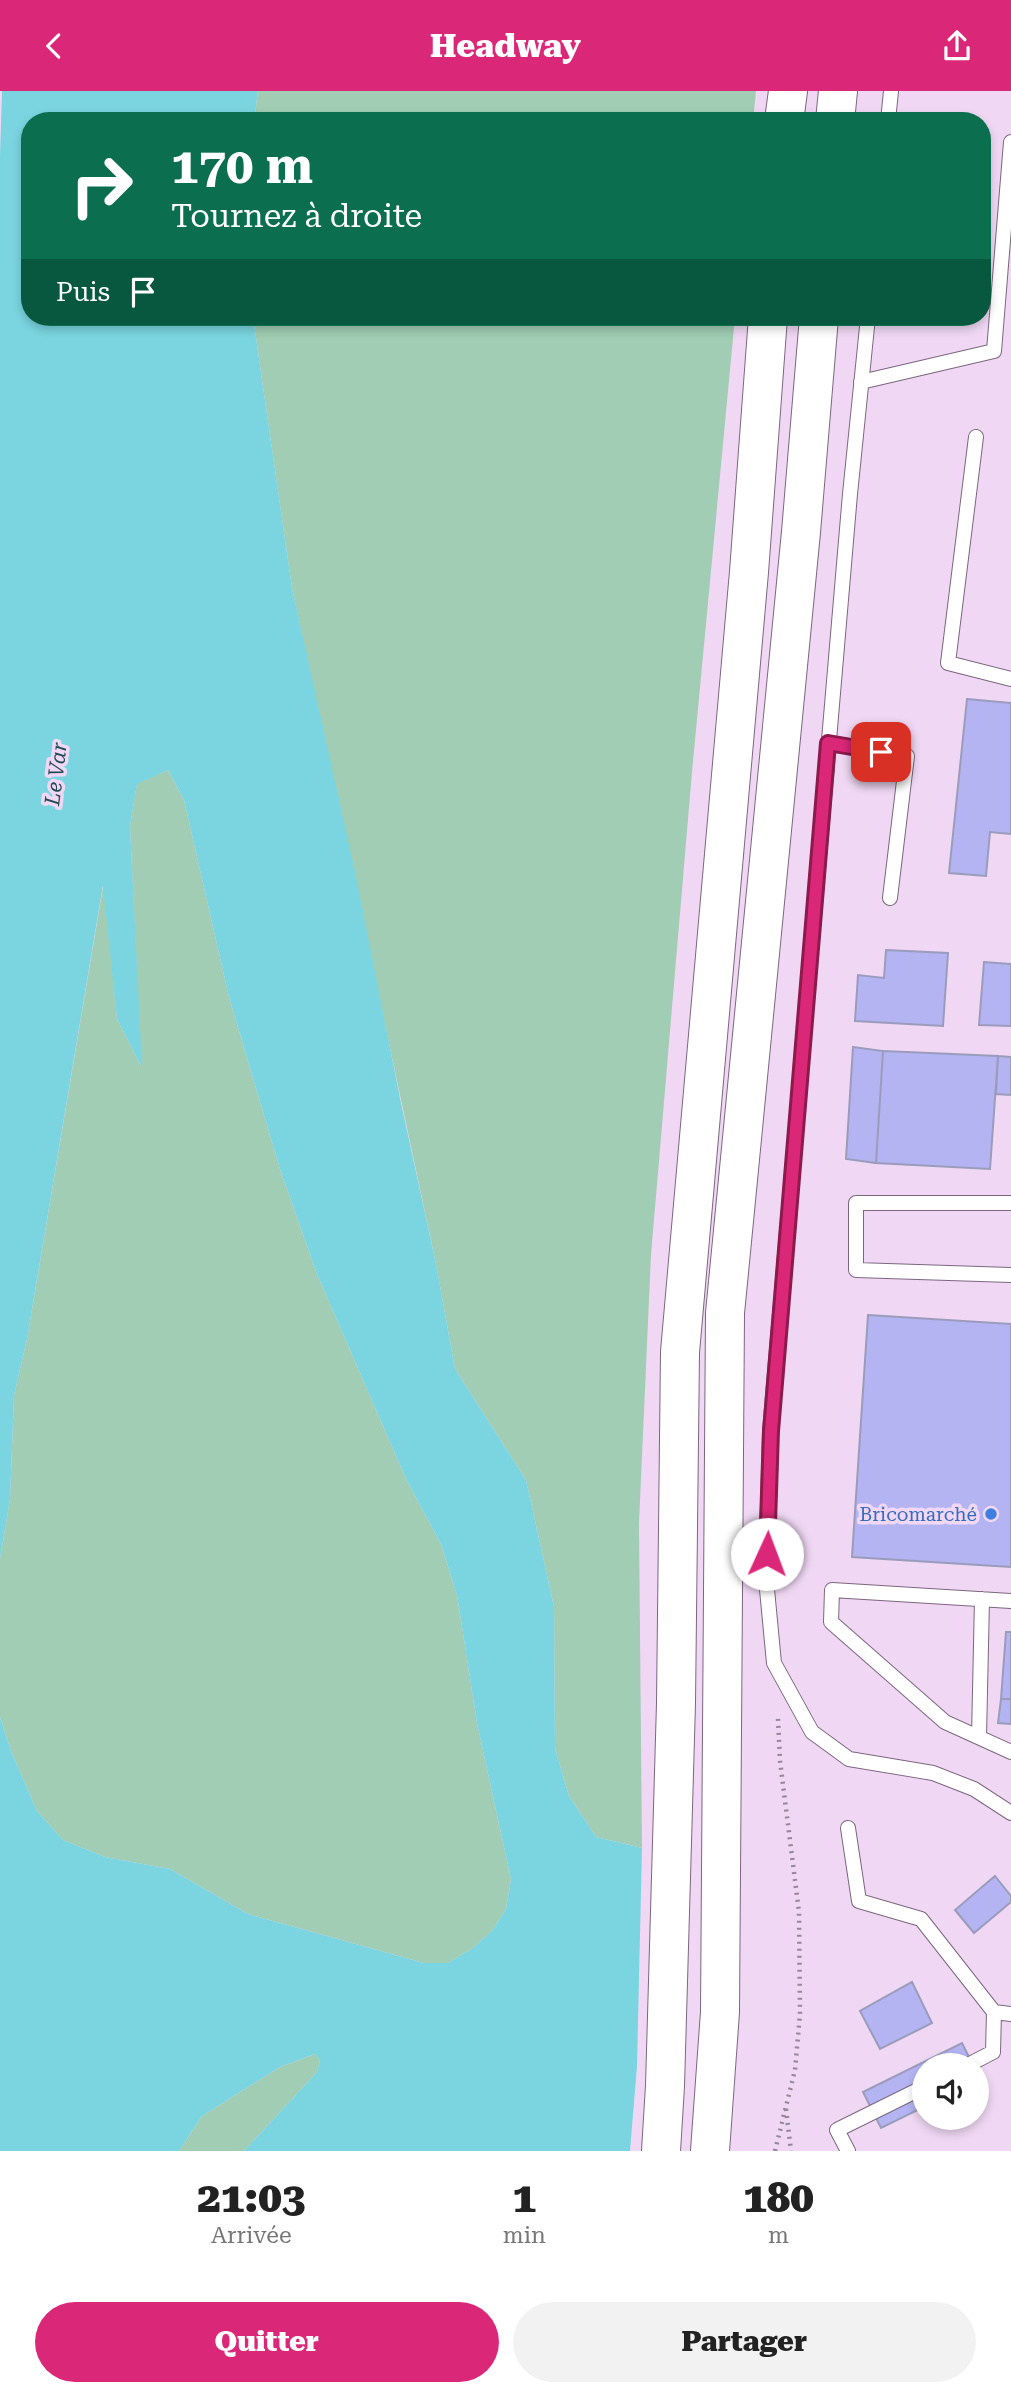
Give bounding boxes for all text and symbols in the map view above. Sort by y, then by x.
icon: back [35,27,73,65]
text: Headway [430,27,581,65]
icon: share [938,27,976,65]
text: 170 m [171,138,313,195]
icon: right [56,140,147,231]
text: Tournez à droite [171,197,422,235]
icon: arrive [124,273,162,311]
text: Puis [56,277,110,307]
pin [851,722,911,782]
icon: arrive [862,733,900,771]
water label: Le Var [40,741,72,808]
place label: Bricomarché [860,1503,977,1526]
marker: Bricomarché [983,1506,999,1522]
position arrow [730,1517,804,1591]
map controls [912,2053,989,2130]
button: sound [912,2053,989,2130]
text: 21:03 [197,2173,305,2222]
text: 1 [512,2173,536,2222]
text: 180 [743,2173,814,2222]
text: Arrivée [211,2222,292,2249]
text: min [503,2222,546,2249]
text: m [768,2222,789,2249]
button: Quitter [35,2302,499,2382]
button: Partager [513,2302,976,2382]

